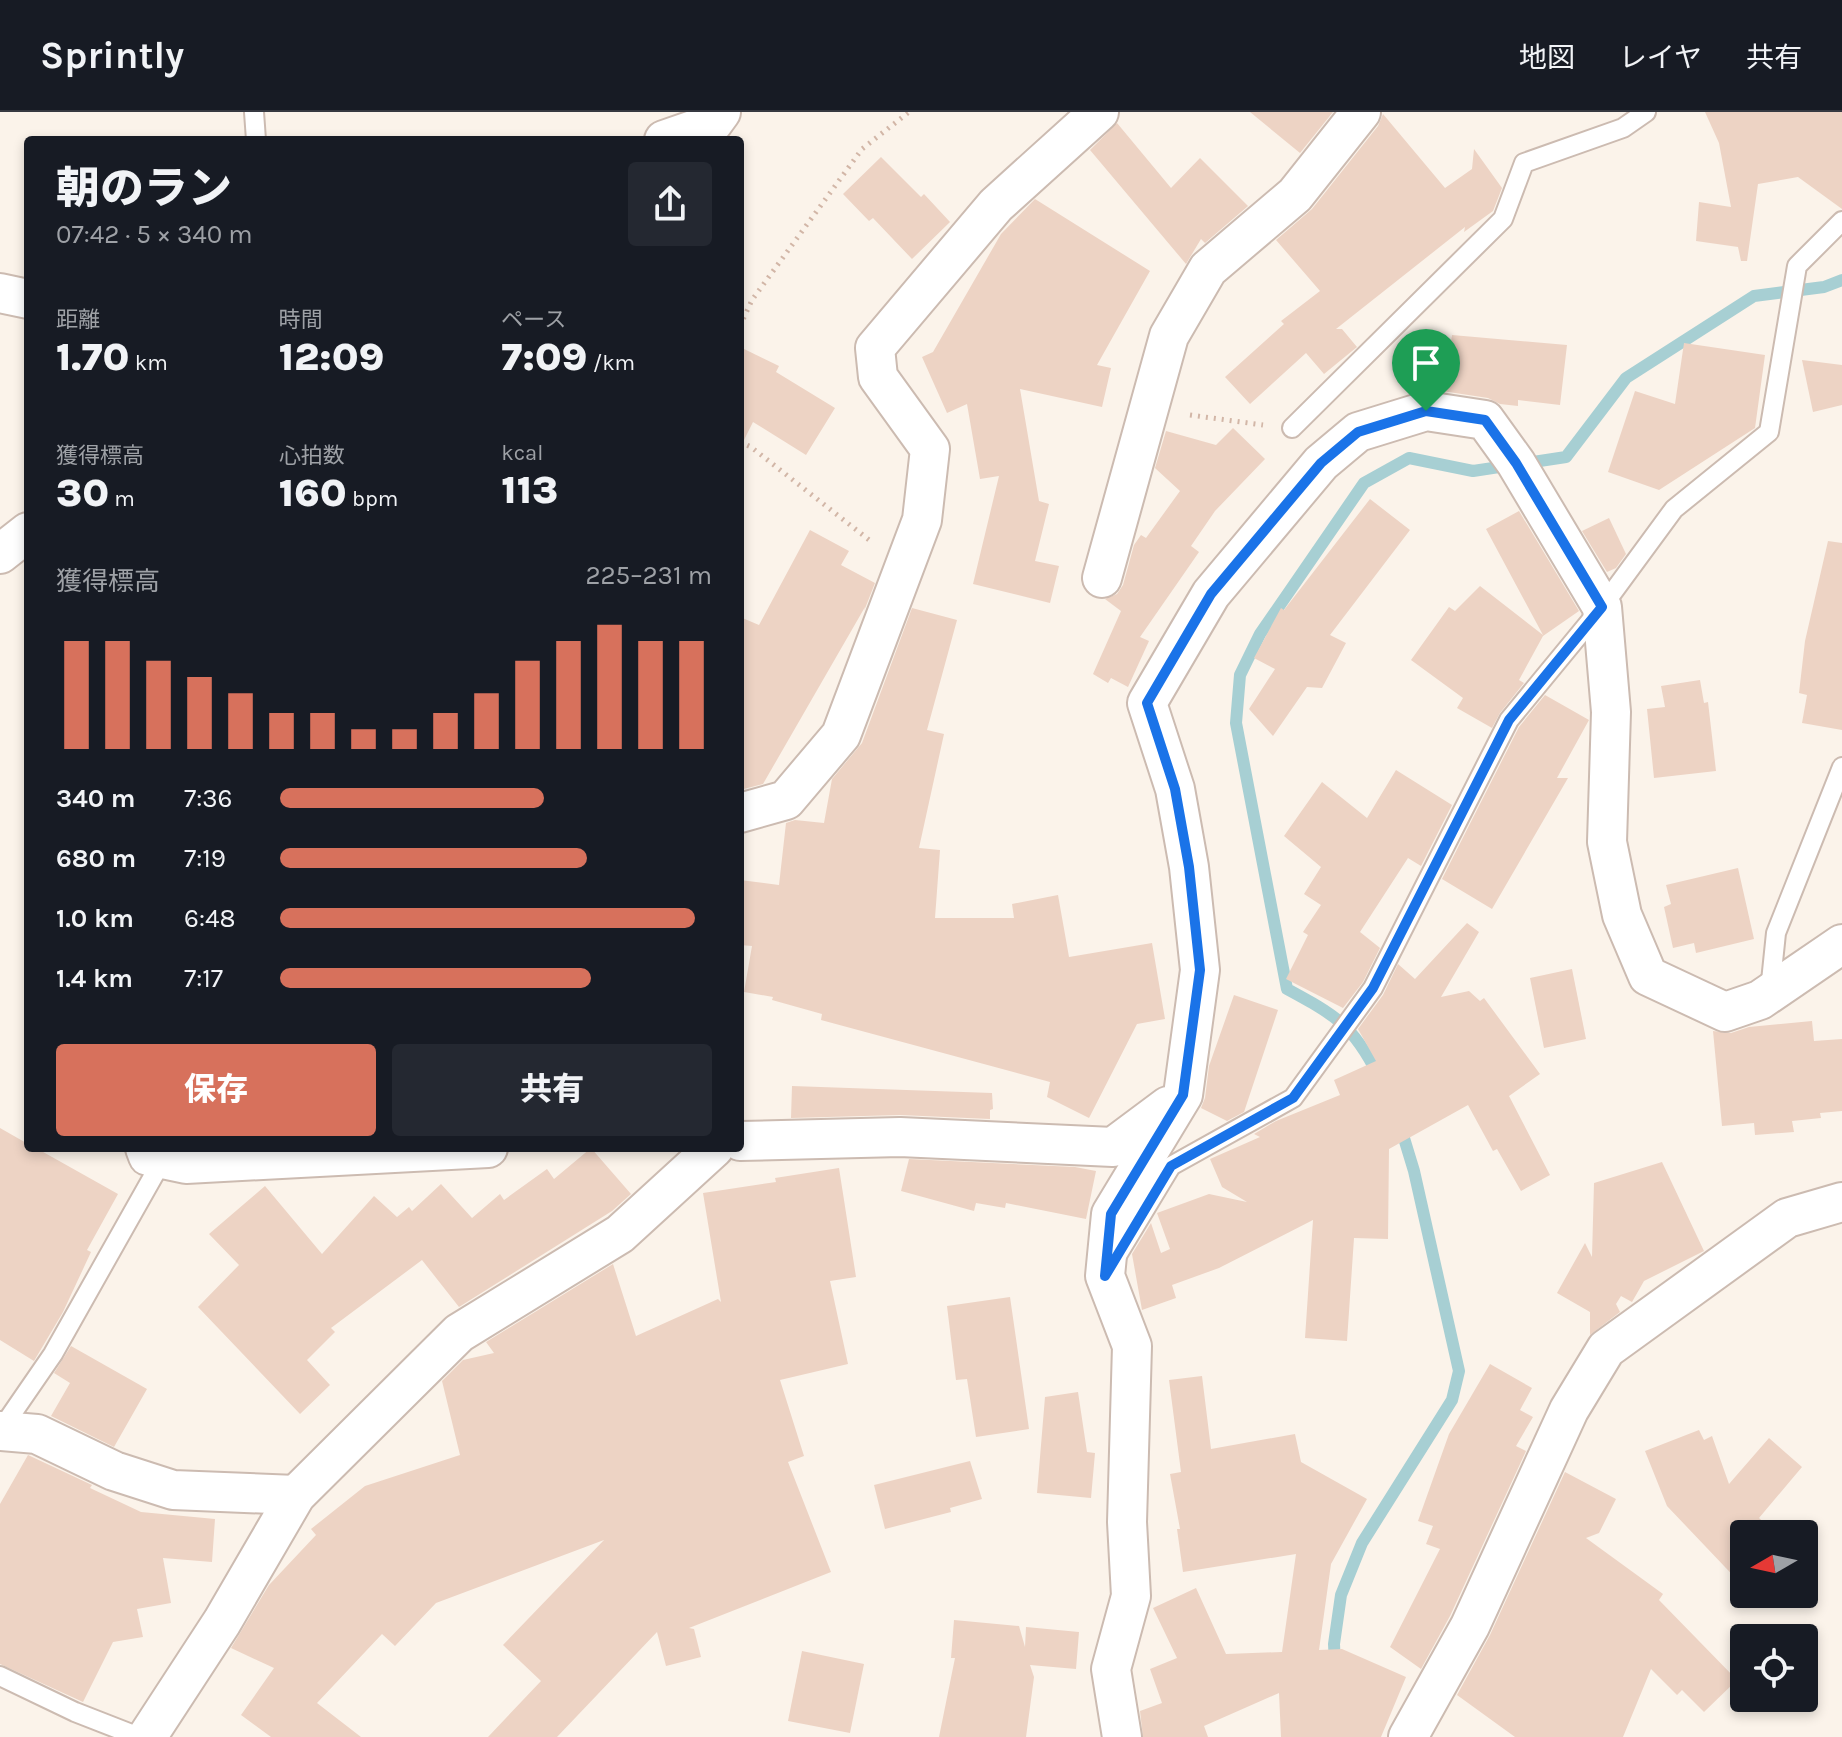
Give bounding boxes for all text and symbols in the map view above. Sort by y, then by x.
text: Sprintly [40,33,184,78]
text: 地図 [1519,41,1575,74]
text: レイヤ [1619,41,1702,74]
text: 共有 [1746,41,1802,74]
button: share [628,162,712,246]
text: 朝のラン [56,163,232,214]
text: 07:42 · 5 × 340 m [56,219,253,250]
text: 距離 [56,307,100,333]
text: 時間 [279,307,323,333]
text: ペース [501,307,566,333]
pin [1392,329,1460,411]
text: 1.70 [56,333,130,380]
text: 12:09 [279,333,384,380]
text: 7:09 [501,333,587,380]
icon: arrive [1404,341,1448,385]
text: km [130,350,168,376]
text: /km [587,350,635,376]
text: kcal [501,440,543,466]
text: 獲得標高 [56,443,144,469]
text: 心拍数 [279,443,345,469]
text: 113 [501,466,558,513]
text: 30 [56,469,109,516]
text: 160 [279,469,347,516]
text: m [109,486,135,512]
text: bpm [347,486,398,512]
text: 225–231 m [585,560,712,591]
text: 獲得標高 [56,566,160,597]
text: 340 m [56,783,135,814]
text: 7:36 [184,783,232,814]
text: 680 m [56,843,136,874]
text: 7:19 [184,843,226,874]
text: 1.0 km [56,903,134,934]
text: 6:48 [184,903,235,934]
text: 1.4 km [56,963,133,994]
text: 7:17 [184,963,223,994]
button: 保存 [56,1044,376,1136]
button: 共有 [392,1044,712,1136]
north arrow [1730,1520,1818,1608]
map controls [1730,1520,1818,1712]
button: locate [1730,1624,1818,1712]

